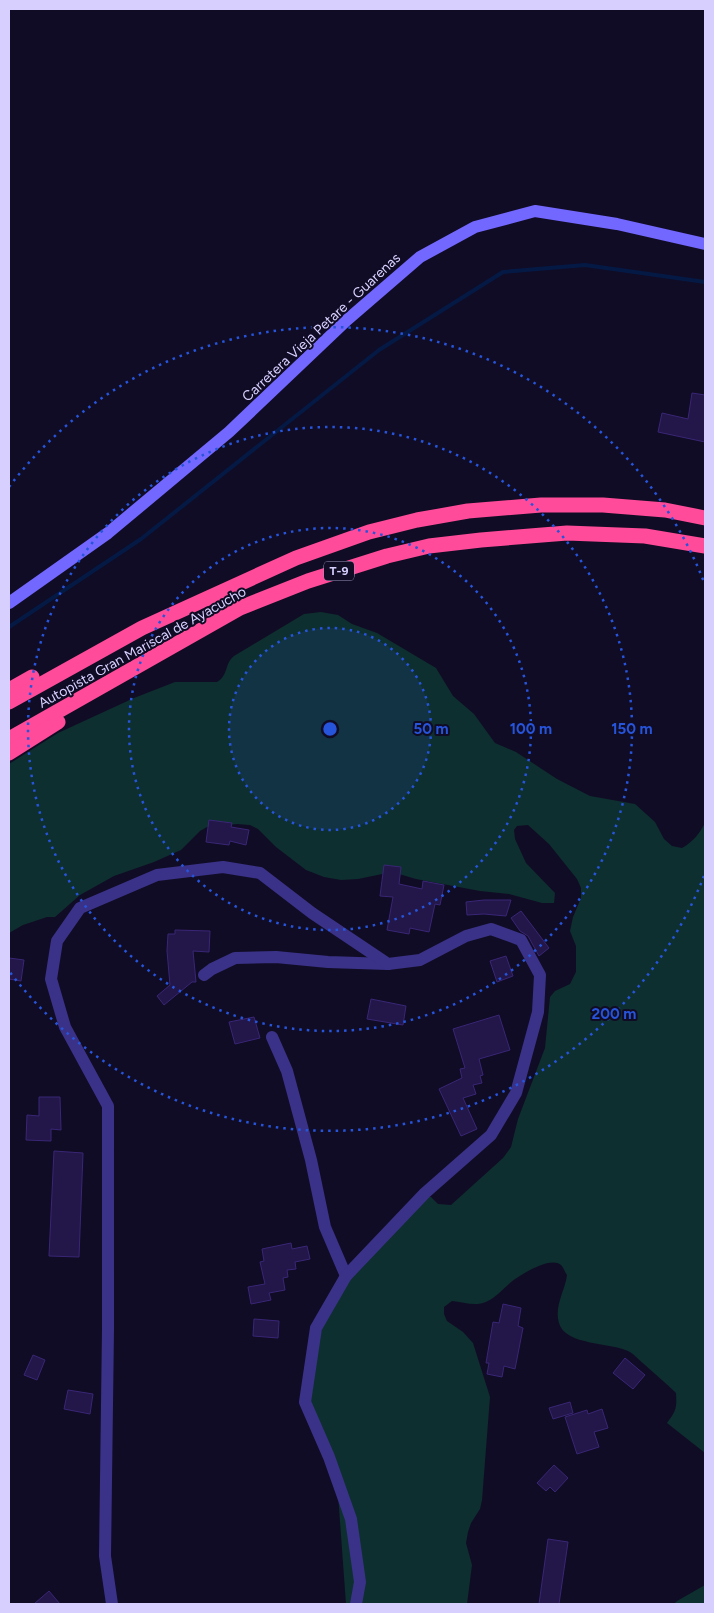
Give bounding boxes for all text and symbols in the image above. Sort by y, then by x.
street label: Carretera Vieja Petare - Guarenas [239,249,404,405]
road number: T-9 [324,562,354,580]
street label: Autopista Gran Mariscal de Ayacucho [35,583,249,712]
centre of rings [321,720,339,738]
text: 50 m [413,720,449,738]
text: 100 m [510,720,552,738]
text: 150 m [611,720,653,738]
text: 200 m [592,1005,636,1023]

